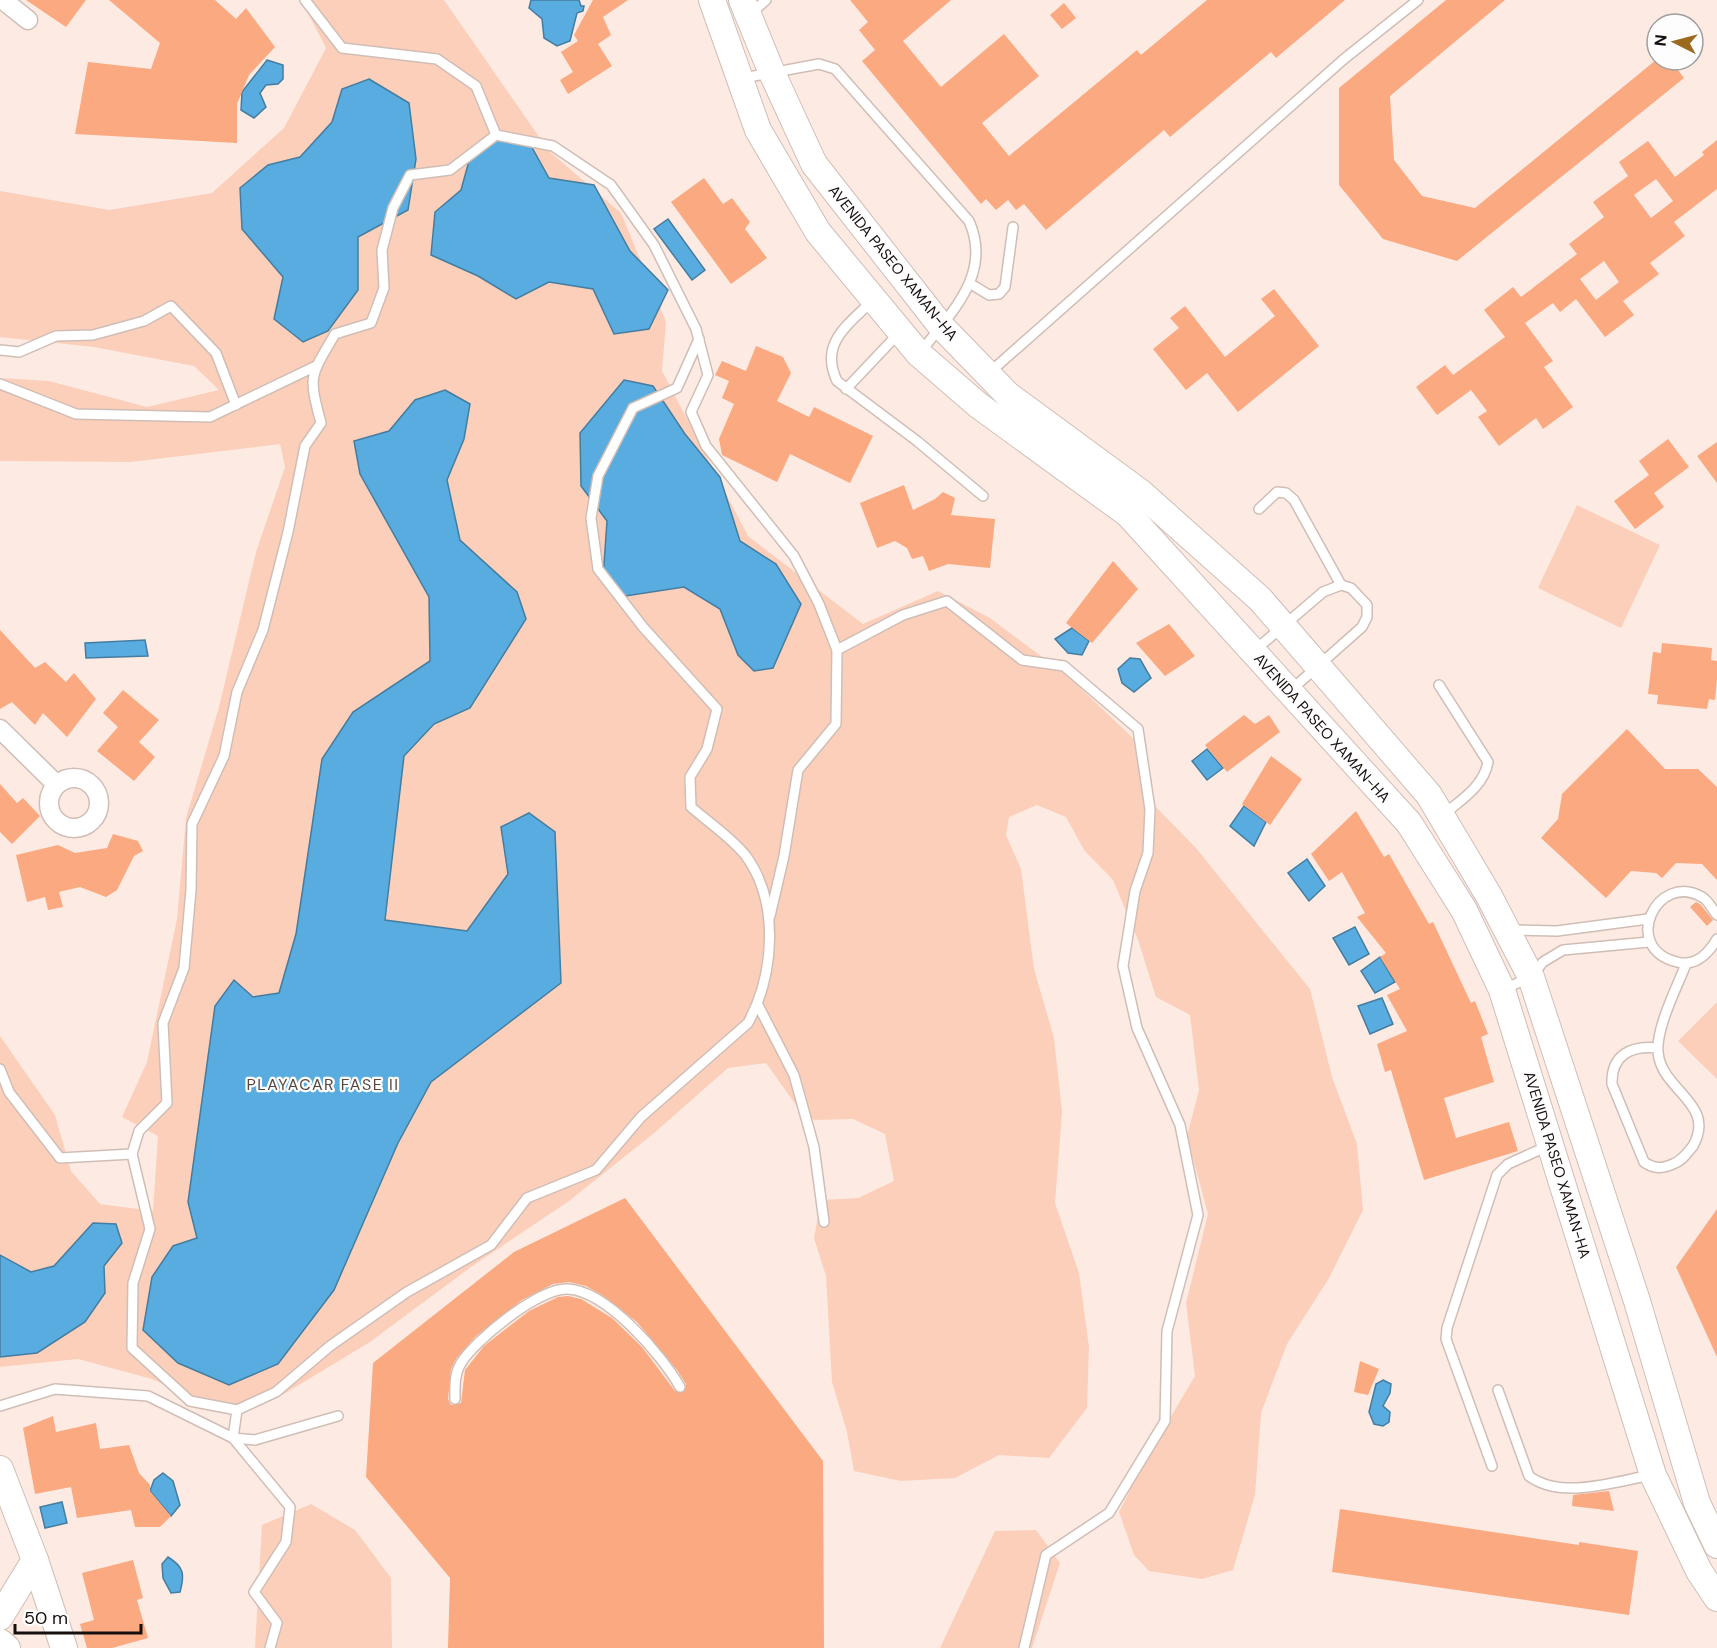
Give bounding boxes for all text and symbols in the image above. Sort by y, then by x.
north arrow [1645,12,1705,72]
text: N [1650,34,1672,47]
street label: AVENIDA PASEO XAMAN-HA [824,181,962,345]
street label: AVENIDA PASEO XAMAN-HA [1249,649,1395,807]
street label: AVENIDA PASEO XAMAN-HA [1519,1069,1595,1261]
district label: PLAYACAR FASE II [247,1074,399,1095]
scale bar [15,1597,141,1635]
text: 50 m [24,1606,68,1630]

